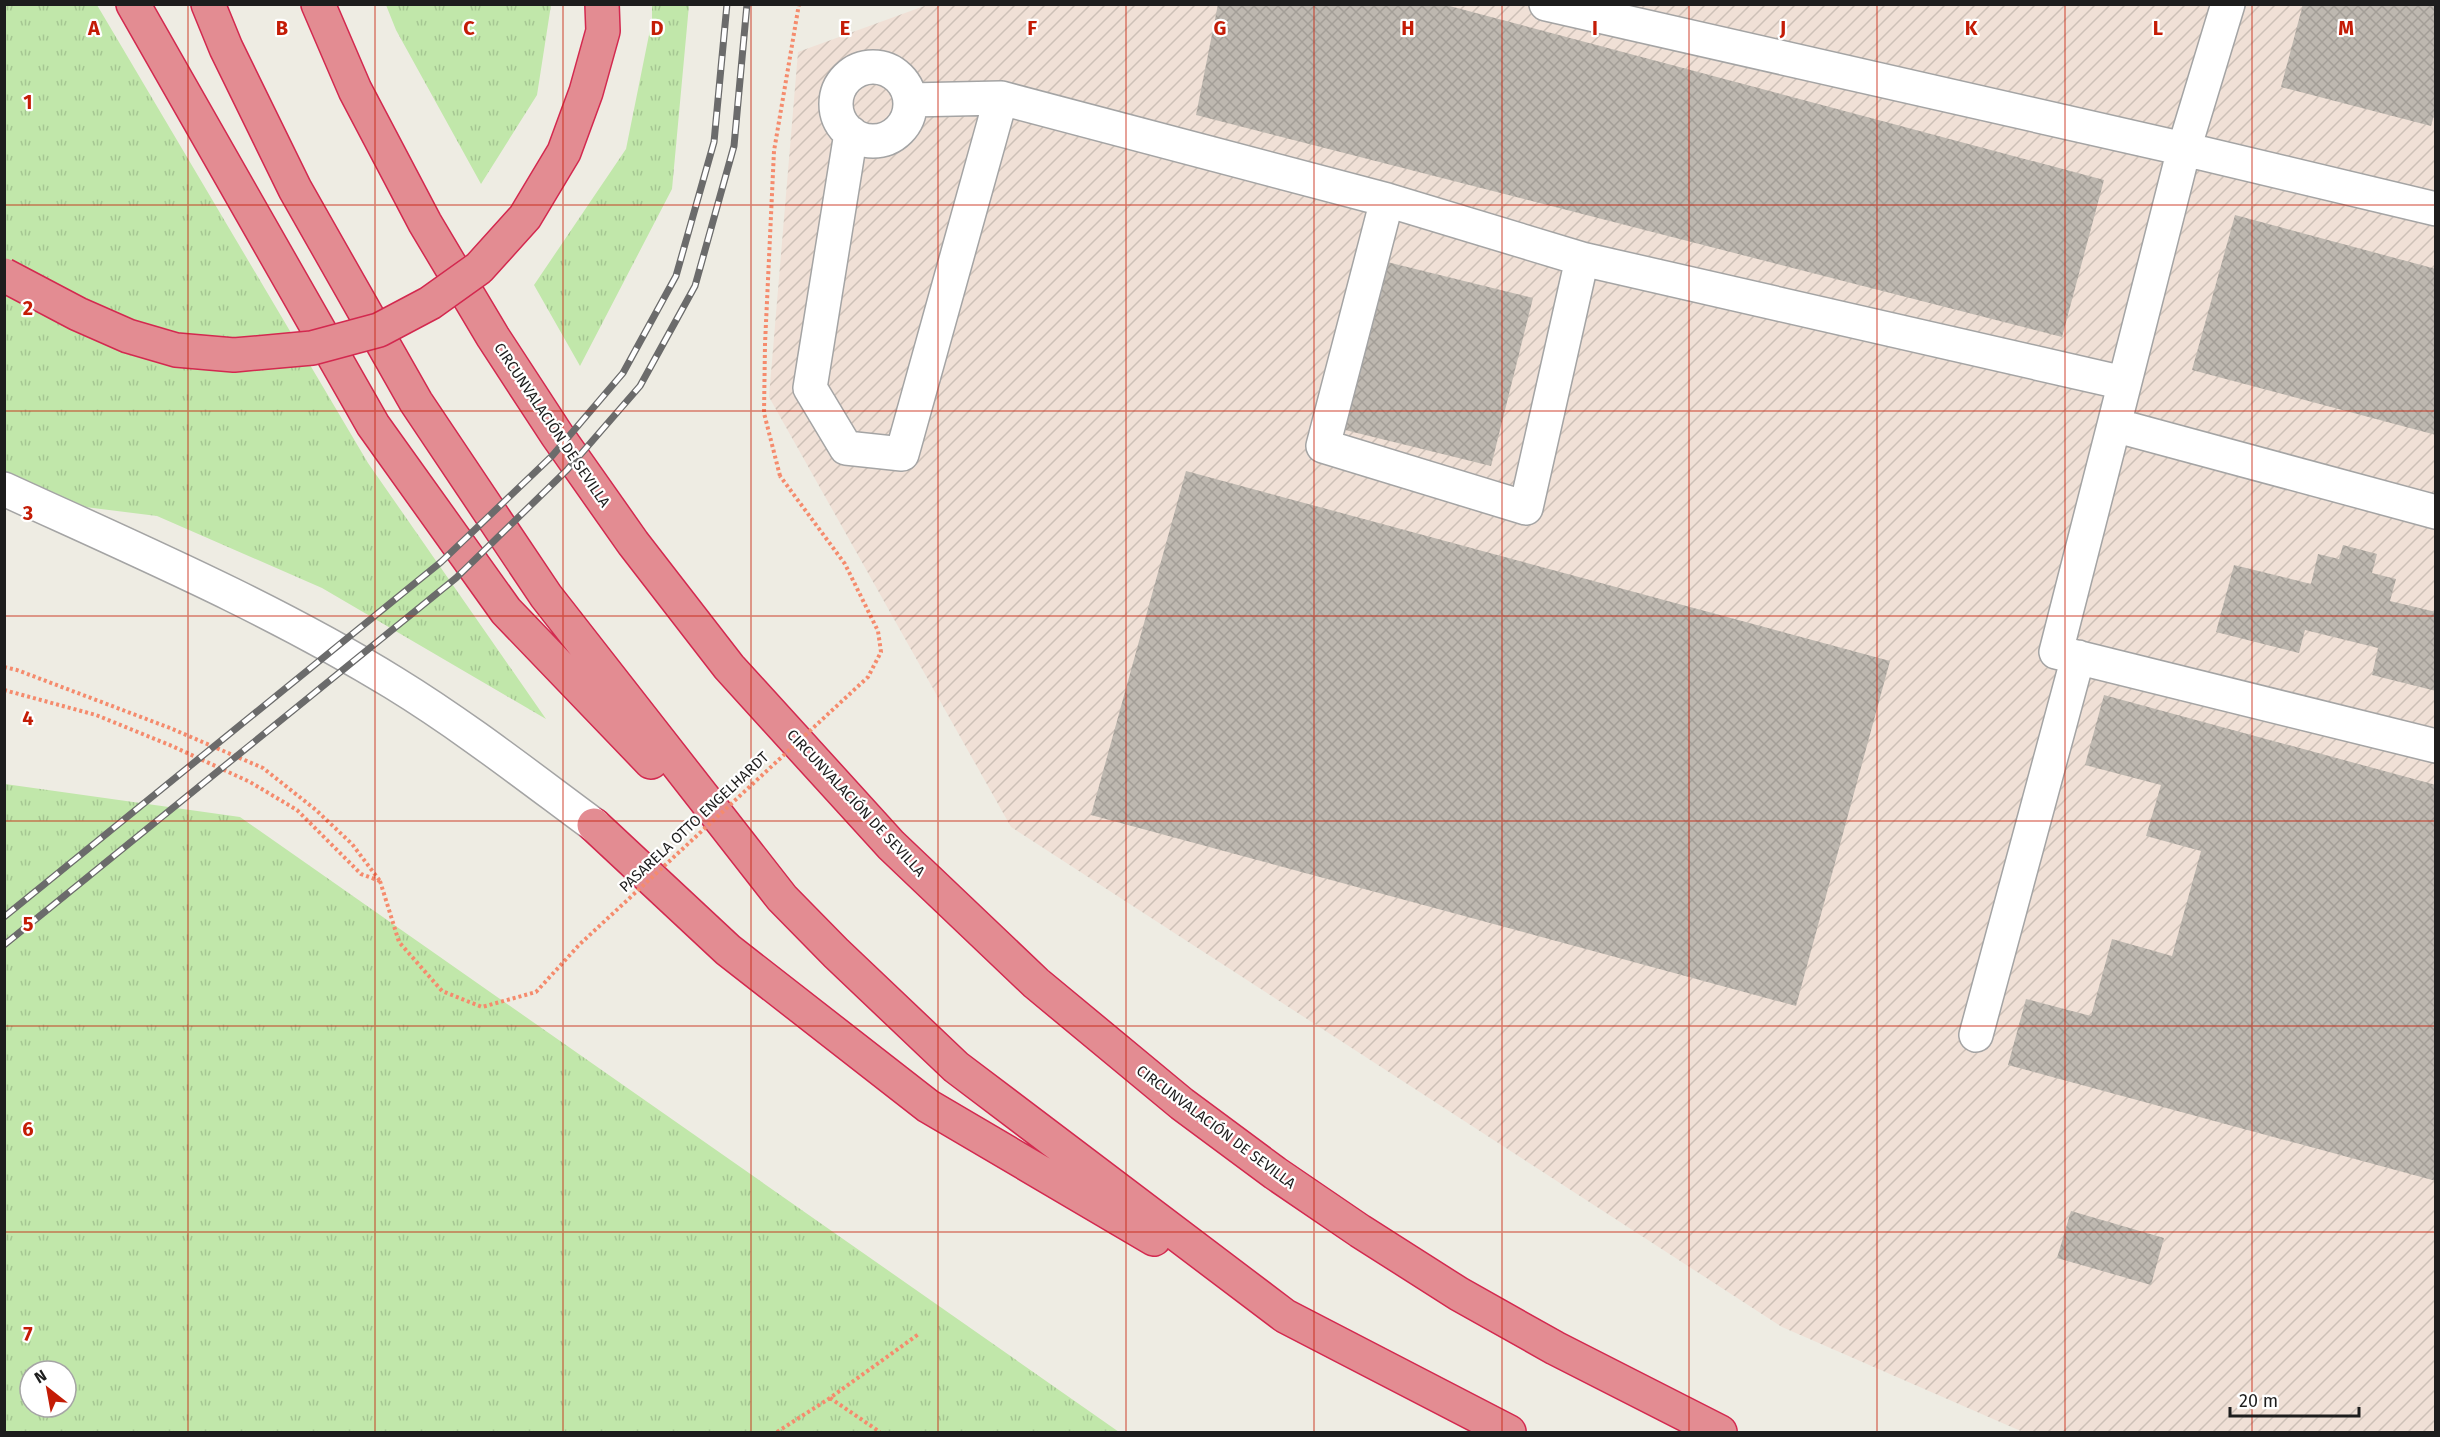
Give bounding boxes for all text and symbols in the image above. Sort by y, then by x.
text: A [87,16,101,40]
text: B [276,16,288,40]
text: C [463,16,475,40]
text: D [650,16,664,40]
text: E [840,16,850,40]
text: F [1027,16,1037,40]
text: G [1214,16,1226,40]
text: H [1401,16,1415,40]
text: I [1592,16,1598,40]
text: J [1779,16,1786,40]
text: K [1965,16,1978,40]
text: L [2153,16,2163,40]
text: M [2338,16,2354,40]
text: 1 [23,90,33,114]
text: 2 [23,296,33,320]
street label: CIRCUNVALACIÓN DE SEVILLA [490,339,614,511]
text: 3 [22,501,33,525]
text: 4 [22,706,34,730]
street label: CIRCUNVALACIÓN DE SEVILLA [783,726,929,881]
street label: PASARELA OTTO ENGELHARDT [616,748,773,896]
text: 5 [23,912,34,936]
street label: CIRCUNVALACIÓN DE SEVILLA [1133,1061,1299,1193]
text: 6 [22,1117,34,1141]
text: 7 [23,1322,33,1346]
north arrow [18,1359,78,1419]
text: N [31,1366,50,1387]
scale bar [2230,1380,2359,1418]
text: 20 m [2239,1390,2278,1412]

